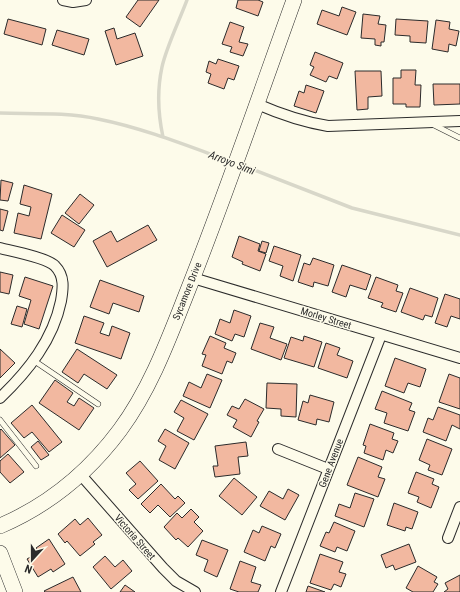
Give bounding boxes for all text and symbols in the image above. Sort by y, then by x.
water label: Arroyo Simi [206,148,257,178]
street label: Sycamore Drive [170,260,204,321]
street label: Morley Street [299,305,353,331]
street label: Gene Avenue [317,437,345,489]
street label: Victoria Street [112,512,158,562]
north arrow [12,540,52,580]
text: N [23,562,34,576]

